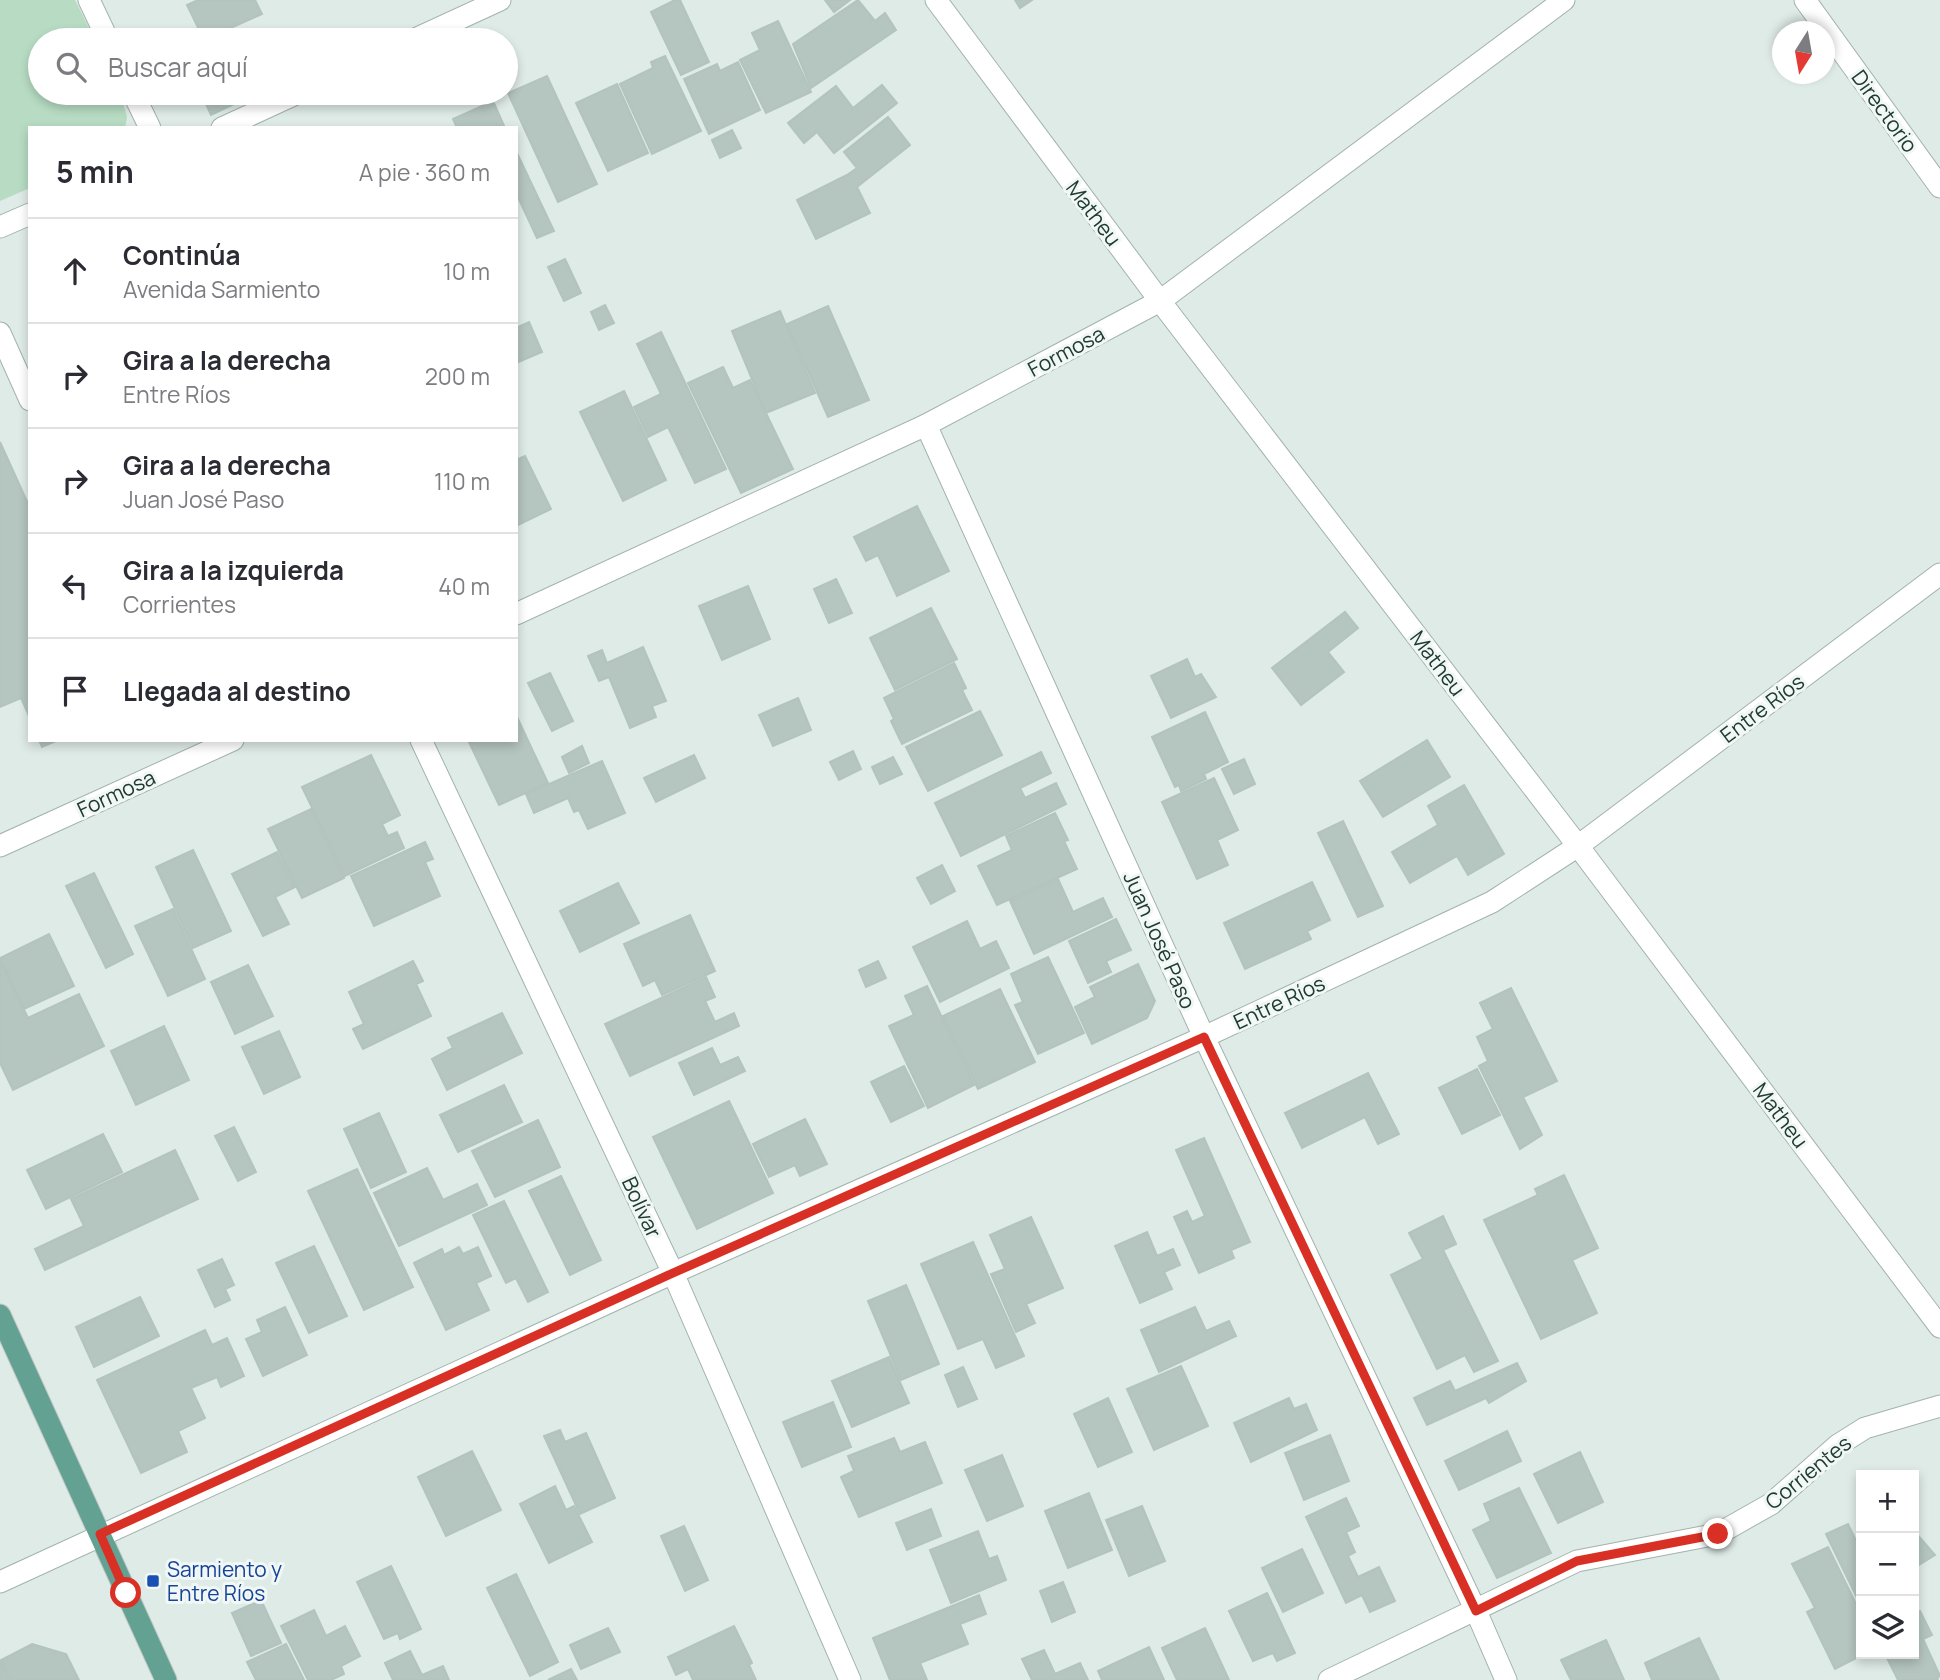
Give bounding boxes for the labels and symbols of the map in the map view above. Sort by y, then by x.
north arrow [1772,21,1835,84]
street label: Directorio [1846,64,1924,158]
street label: Matheu [1060,175,1128,251]
street label: Formosa [1023,319,1109,383]
street label: Matheu [1404,625,1472,701]
street label: Entre Ríos [1714,667,1810,749]
street label: Formosa [72,763,160,823]
street label: Juan José Paso [1117,867,1203,1013]
street label: Entre Ríos [1229,969,1329,1035]
street label: Matheu [1747,1077,1815,1153]
street label: Bolívar [616,1172,668,1242]
street label: Corrientes [1759,1429,1857,1515]
route end [1702,1518,1733,1549]
place label: Sarmiento y Entre Ríos [167,1555,282,1607]
marker: Sarmiento y Entre Ríos [145,1573,161,1589]
route start [110,1577,141,1608]

